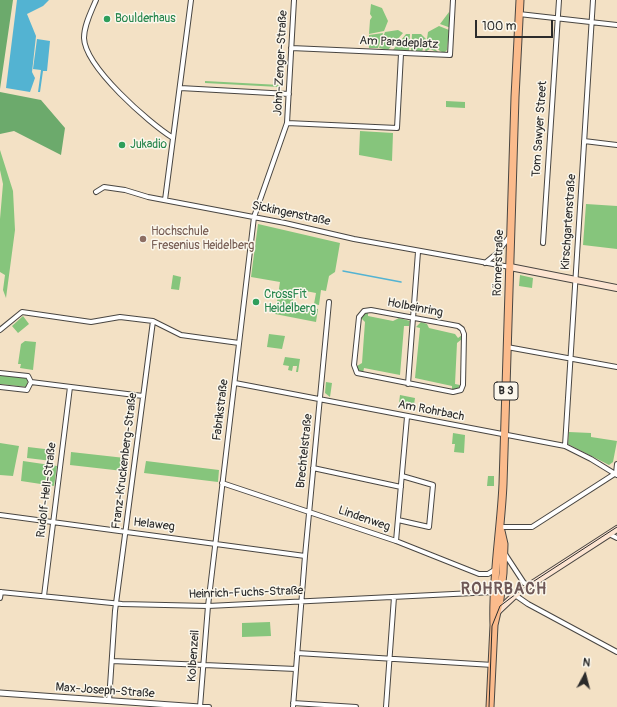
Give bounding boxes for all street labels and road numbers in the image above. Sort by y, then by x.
street label: John-Zenger-Straße [271,10,291,116]
street label: Am Paradeplatz [359,34,439,52]
street label: Tom Sawyer Street [529,80,551,178]
street label: Kirschgartenstraße [558,174,580,270]
street label: Sickingenstraße [250,199,332,229]
street label: Römerstraße [491,229,507,297]
street label: Holbeinring [386,296,444,320]
street label: Fabrikstraße [210,378,232,442]
road number: B 3 [494,382,518,400]
street label: Franz-Kruckenberg-Straße [109,392,141,530]
street label: Am Rohrbach [397,398,465,424]
street label: Brechtelstraße [294,413,316,489]
street label: Rudolf-Hell-Straße [34,442,60,538]
street label: Lindenweg [336,503,392,535]
street label: Helaweg [133,515,175,535]
street label: Heinrich-Fuchs-Straße [188,584,304,602]
street label: Kolbenzeil [185,630,203,682]
street label: Max-Joseph-Straße [55,680,155,702]

